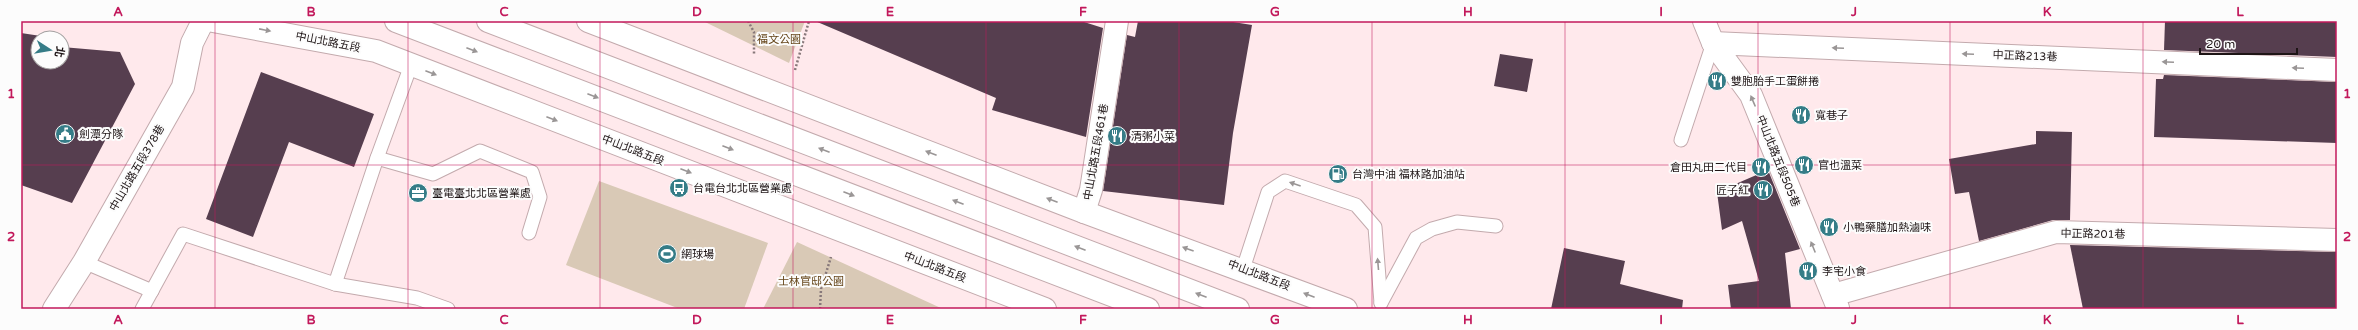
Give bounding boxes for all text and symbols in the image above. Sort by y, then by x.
text: A [113,4,123,20]
text: B [306,4,316,20]
text: C [499,4,509,20]
text: D [692,4,702,20]
text: E [886,4,894,20]
text: F [1079,4,1087,20]
text: G [1270,4,1280,20]
text: H [1463,4,1473,20]
text: I [1659,4,1663,20]
text: J [1850,4,1857,20]
text: K [2043,4,2052,20]
text: L [2236,4,2244,20]
one-way arrow [259,27,271,33]
street label: 中山北路五段 [294,29,362,55]
north arrow [30,30,70,70]
scale bar [2200,30,2297,56]
park label: 福文公園 [757,33,801,46]
text: 20 m [2206,37,2235,51]
text: 北 [52,45,67,59]
one-way arrow [1832,45,1844,52]
one-way arrow [466,47,478,53]
street label: 中正路213巷 [1992,48,2058,64]
one-way arrow [1962,50,1974,57]
one-way arrow [2162,59,2174,66]
one-way arrow [2291,65,2304,71]
one-way arrow [425,70,437,76]
restaurant icon: 雙胞胎手工蛋餅捲 [1706,70,1728,92]
place label: 雙胞胎手工蛋餅捲 [1731,75,1819,88]
text: 1 [7,86,15,102]
text: 1 [2343,86,2351,102]
one-way arrow [588,94,600,100]
one-way arrow [1750,94,1756,106]
street label: 中山北路五段461巷 [1081,103,1111,201]
restaurant icon: 寬巷子 [1790,104,1812,126]
place label: 寬巷子 [1815,109,1848,122]
street label: 中山北路五段505巷 [1754,113,1802,209]
one-way arrow [546,117,558,123]
street label: 中山北路五段378巷 [107,122,167,214]
public building icon: 劍潭分隊 [54,123,76,145]
restaurant icon: 清粥小菜 [1106,125,1128,147]
place label: 劍潭分隊 [79,128,123,141]
place label: 清粥小菜 [1131,130,1175,143]
street label: 中山北路五段 [600,132,666,168]
one-way arrow [722,145,734,151]
one-way arrow [817,147,829,153]
one-way arrow [925,149,937,155]
restaurant icon: 官也溫菜 [1793,154,1815,176]
restaurant icon: 倉田丸田二代目 [1750,156,1772,178]
place label: 官也溫菜 [1818,159,1862,172]
place label: 倉田丸田二代目 [1670,161,1747,174]
fuel station icon: 台灣中油 福林路加油站 [1327,163,1349,185]
place label: 台灣中油 福林路加油站 [1352,168,1465,181]
one-way arrow [681,169,693,175]
bus stop icon: 台電台北北區營業處 [668,177,690,199]
restaurant icon: 匠子紅 [1752,179,1774,201]
one-way arrow [1289,181,1301,187]
office icon: 臺電臺北北區營業處 [407,182,429,204]
place label: 台電台北北區營業處 [693,182,792,195]
place label: 匠子紅 [1716,184,1749,197]
place label: 臺電臺北北區營業處 [432,187,531,200]
one-way arrow [844,192,856,198]
one-way arrow [1046,196,1058,202]
one-way arrow [952,198,964,204]
restaurant icon: 小鴨藥膳加熱滷味 [1818,216,1840,238]
place label: 小鴨藥膳加熱滷味 [1843,221,1931,234]
street label: 中正路201巷 [2061,227,2125,241]
text: 2 [7,229,15,245]
text: 2 [2343,229,2351,245]
one-way arrow [1810,241,1816,252]
sports icon: 網球場 [656,243,678,265]
one-way arrow [1073,245,1085,251]
one-way arrow [1181,246,1193,252]
place label: 網球場 [681,248,714,261]
street label: 中山北路五段 [902,249,968,285]
street label: 中山北路五段 [1226,257,1292,293]
one-way arrow [1374,258,1381,270]
restaurant icon: 李宅小食 [1797,260,1819,282]
place label: 李宅小食 [1822,265,1866,278]
park label: 士林官邸公園 [778,275,844,288]
one-way arrow [1303,291,1315,297]
one-way arrow [1195,292,1207,298]
text: A [113,312,123,328]
text: B [306,312,316,328]
text: C [499,312,509,328]
text: D [692,312,702,328]
text: E [886,312,894,328]
text: F [1079,312,1087,328]
text: G [1270,312,1280,328]
text: H [1463,312,1473,328]
text: I [1659,312,1663,328]
text: J [1850,312,1857,328]
text: K [2043,312,2052,328]
text: L [2236,312,2244,328]

